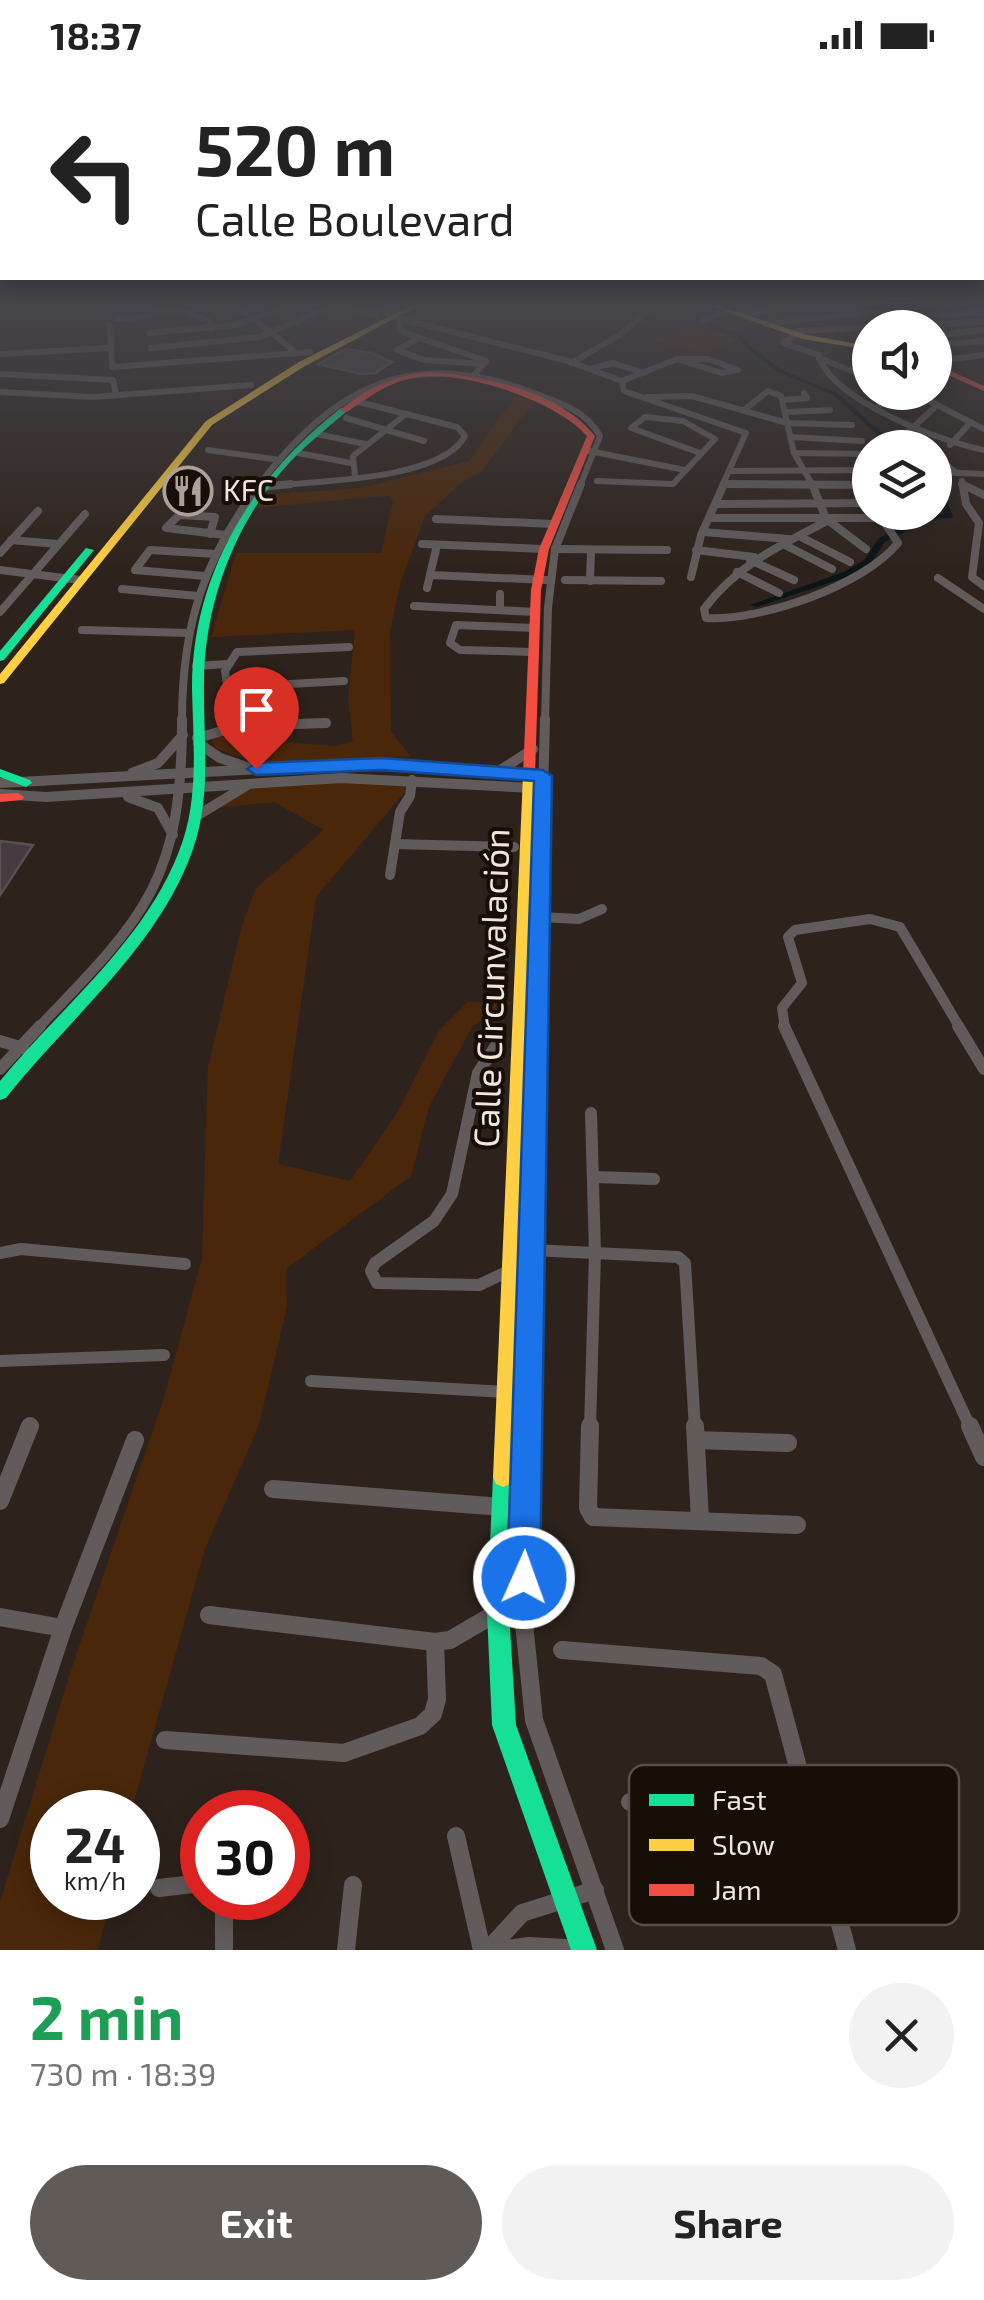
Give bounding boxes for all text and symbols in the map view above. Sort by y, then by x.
text: 18:37 [50,12,141,58]
text: 520 m [195,106,395,190]
icon: left [30,110,160,240]
text: Calle Boulevard [195,191,515,245]
map controls [852,310,952,530]
button: sound [852,310,952,410]
button: layers [852,430,952,530]
restaurant icon: KFC [162,465,214,517]
place label: KFC [223,471,274,507]
pin [214,667,299,770]
icon: arrive [229,682,284,737]
street label: Calle Circunvalación [463,828,517,1148]
position arrow [472,1526,576,1630]
legend [629,1765,959,1925]
text: Fast [712,1782,767,1816]
speed limit sign: 30 [180,1790,310,1920]
text: 24 [65,1813,125,1873]
text: Slow [712,1827,775,1861]
text: km/h [64,1865,126,1895]
text: Jam [712,1872,761,1906]
text: 2 min [30,1980,183,2052]
button: close [849,1983,954,2088]
text: 730 m · 18:39 [30,2054,216,2092]
button: Exit [30,2165,482,2280]
button: Share [502,2165,954,2280]

